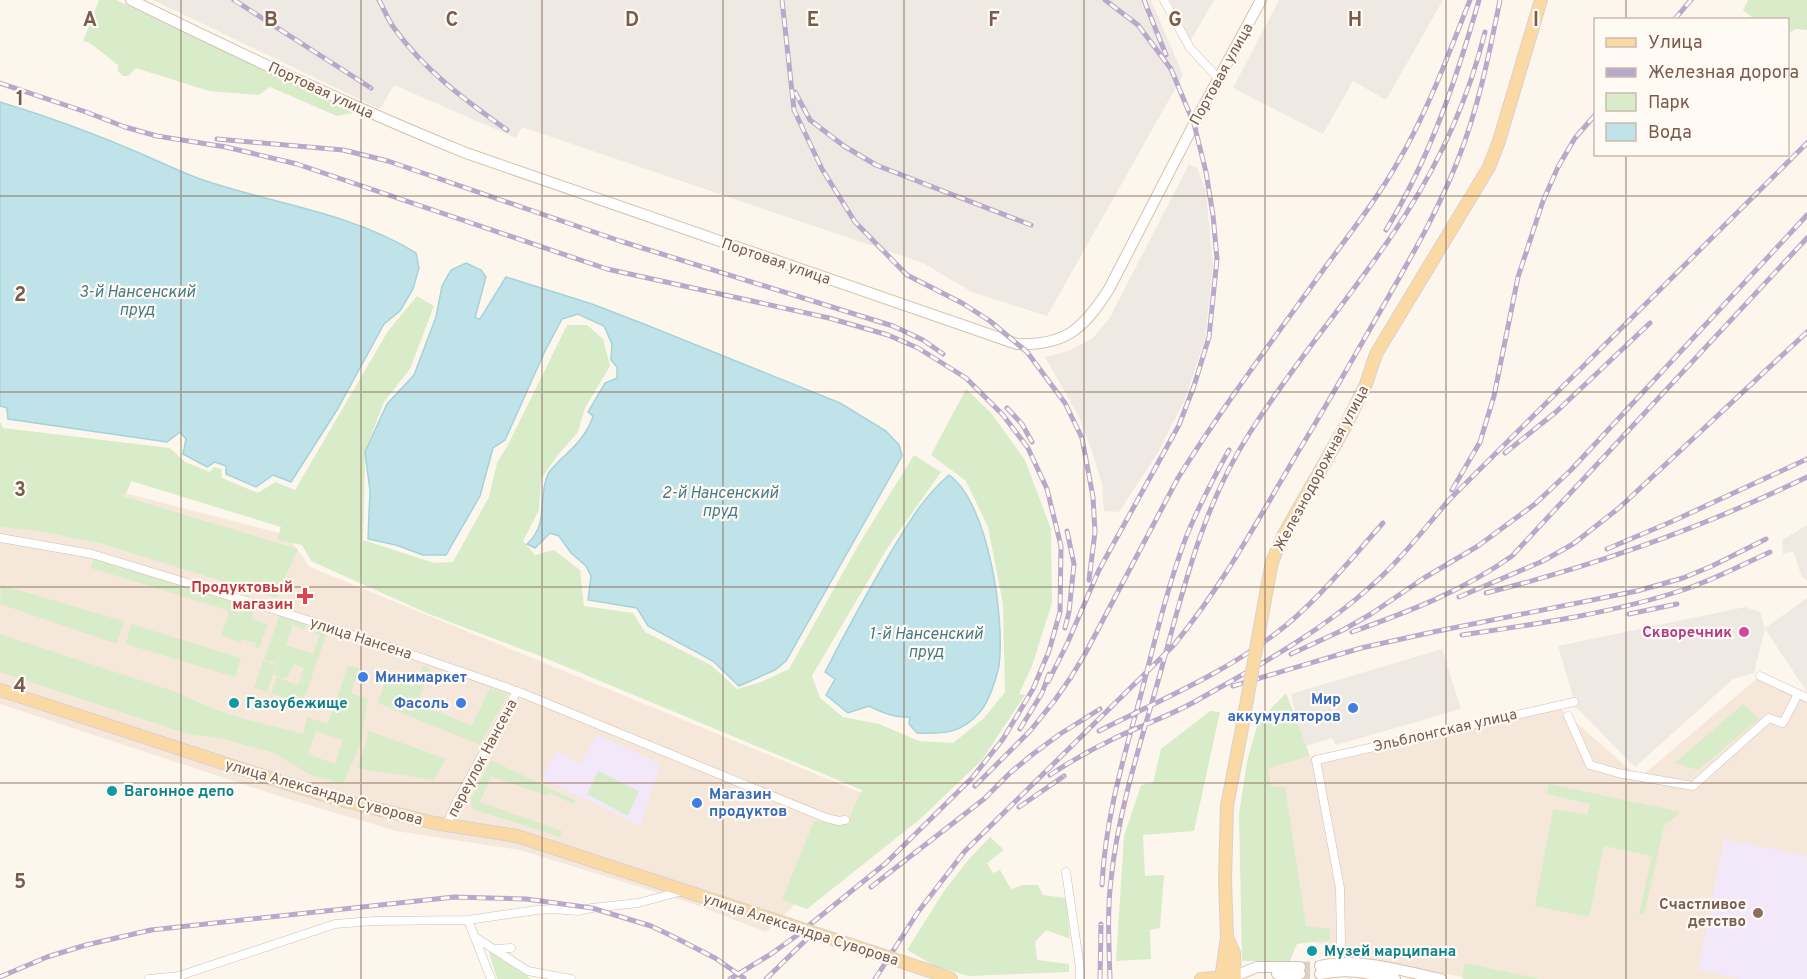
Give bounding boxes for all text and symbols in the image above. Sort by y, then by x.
text: A [83,8,97,34]
text: B [264,8,278,34]
text: C [446,8,458,34]
text: D [625,8,639,34]
text: E [807,8,819,34]
text: F [988,8,1000,34]
text: G [1168,8,1182,34]
text: H [1348,8,1362,34]
text: I [1533,8,1539,34]
legend [1594,18,1789,156]
street label: Портовая улица [1186,20,1258,129]
text: Улица [1648,32,1702,55]
street label: Портовая улица [265,59,376,124]
text: Железная дорога [1648,62,1799,85]
text: 1 [16,87,24,113]
text: Парк [1648,92,1690,115]
text: Вода [1648,122,1692,145]
street label: Портовая улица [718,235,833,290]
text: 2 [14,283,26,309]
water label: 3-й Нансенский пруд [79,283,196,321]
street label: Железнодорожная улица [1271,383,1374,555]
text: 3 [14,478,26,504]
water label: 2-й Нансенский пруд [662,484,779,522]
place label: Продуктовый магазин [191,579,293,615]
marker: Продуктовый магазин [298,589,312,603]
street label: улица Нансена [307,614,414,665]
place label: Скворечник [1642,624,1732,643]
water label: 1-й Нансенский пруд [869,625,984,663]
marker: Скворечник [1737,625,1751,639]
place label: Минимаркет [375,669,467,688]
marker: Минимаркет [356,670,370,684]
text: 4 [14,674,26,700]
place label: Мир аккумуляторов [1227,691,1341,727]
place label: Газоубежище [246,695,348,714]
place label: Фасоль [394,695,449,714]
marker: Газоубежище [227,696,241,710]
marker: Фасоль [454,696,468,710]
street label: переулок Нансена [444,697,522,821]
marker: Мир аккумуляторов [1346,701,1360,715]
street label: Эльблонгская улица [1372,706,1519,757]
street label: улица Александра Суворова [223,756,425,831]
place label: Вагонное депо [124,783,234,802]
marker: Вагонное депо [105,784,119,798]
place label: Магазин продуктов [709,786,787,822]
marker: Магазин продуктов [690,796,704,810]
text: 5 [14,870,26,896]
street label: улица Александра Суворова [700,890,901,971]
place label: Счастливое детство [1659,896,1746,932]
marker: Счастливое детство [1751,906,1765,920]
place label: Музей марципана [1324,943,1456,962]
marker: Музей марципана [1305,944,1319,958]

